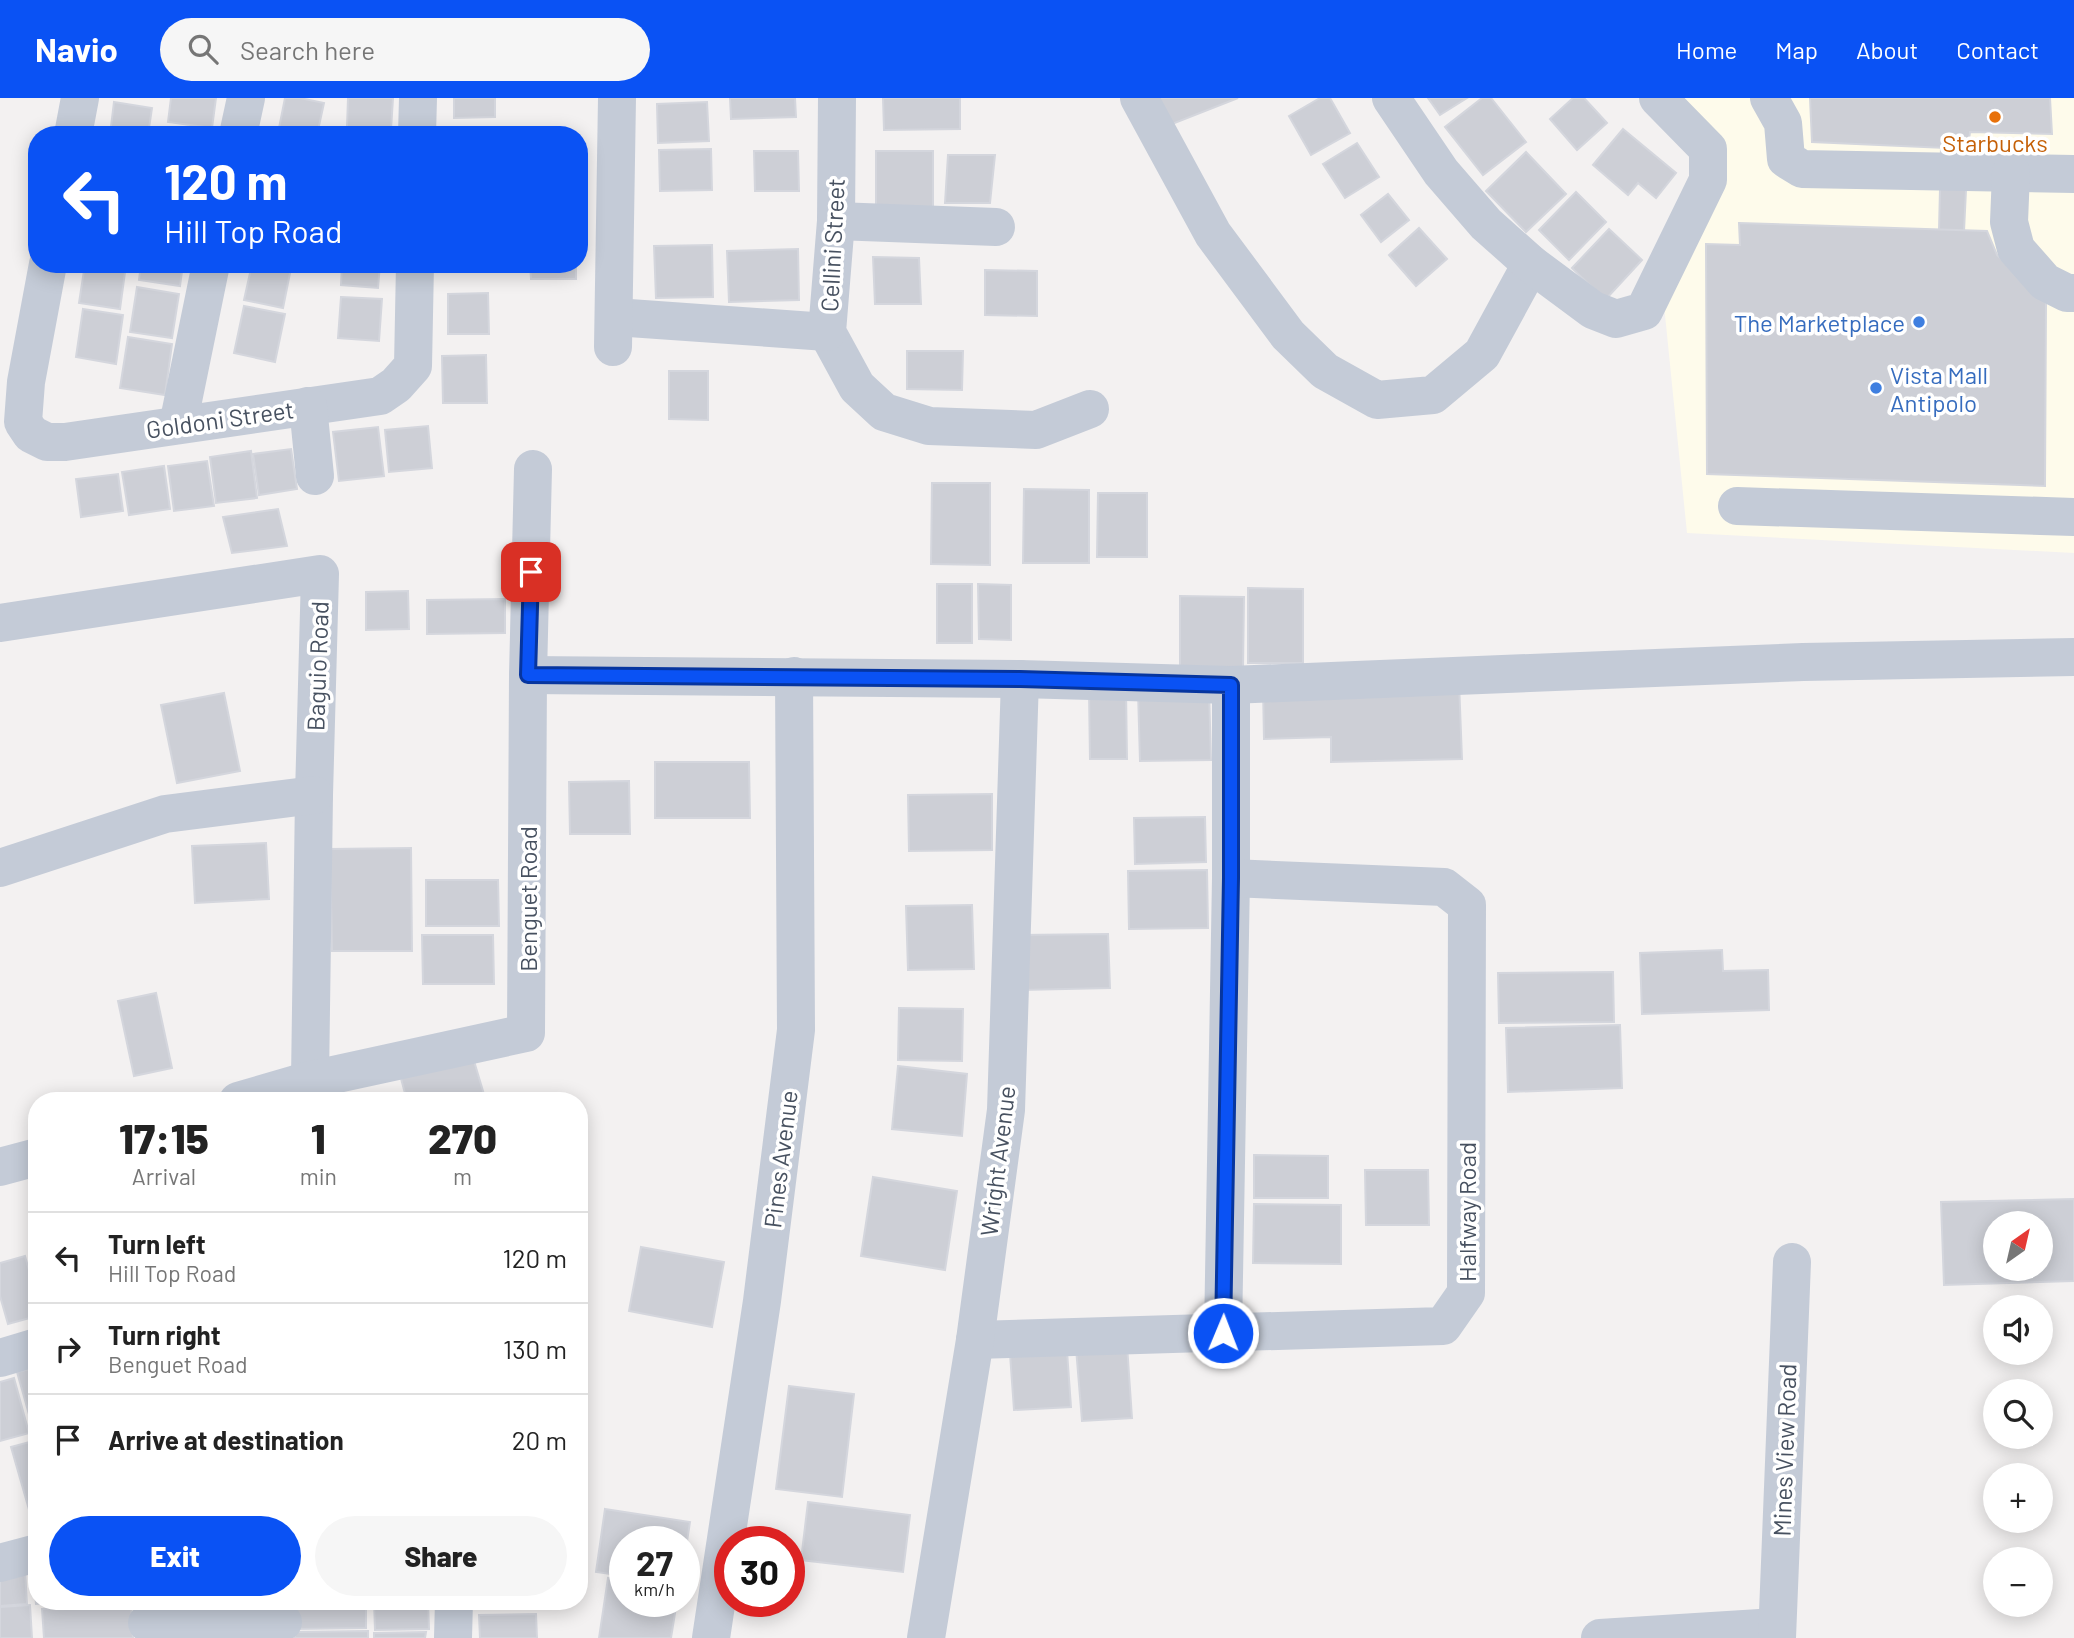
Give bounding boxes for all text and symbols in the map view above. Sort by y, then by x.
search box [160,18,650,81]
text: Navio [35,29,118,69]
icon: search [184,30,222,68]
text: Search here [240,34,375,65]
text: Home [1676,35,1737,64]
text: Map [1775,35,1818,64]
text: About [1856,35,1918,64]
text: Contact [1956,35,2039,64]
marker: Starbucks [1987,109,2003,125]
place label: Starbucks [1942,128,2048,157]
text: 120 m [164,151,287,210]
icon: left [49,154,140,245]
street label: Cellini Street [814,177,850,313]
text: Hill Top Road [164,211,342,249]
place label: The Marketplace [1734,308,1905,337]
marker: The Marketplace [1911,314,1927,330]
place label: Vista Mall Antipolo [1890,360,1988,417]
marker: Vista Mall Antipolo [1868,380,1884,396]
street label: Goldoni Street [144,394,296,444]
pin [501,542,561,602]
icon: arrive [512,553,550,591]
street label: Baguio Road [300,601,334,731]
street label: Benguet Road [513,826,542,972]
street label: Wright Avenue [973,1084,1021,1238]
street label: Pines Avenue [757,1089,803,1229]
text: 17:15 [119,1112,209,1162]
text: 1 [311,1112,326,1162]
text: 270 [428,1112,497,1162]
street label: Halfway Road [1452,1142,1481,1282]
text: Arrival [132,1162,196,1190]
text: min [300,1162,337,1190]
text: m [453,1162,472,1190]
north arrow [1983,1211,2053,1281]
map controls [1983,1211,2053,1617]
text: Turn left [108,1228,206,1259]
icon: left [49,1239,87,1277]
text: 120 m [503,1242,567,1273]
text: Hill Top Road [108,1259,236,1287]
button: sound [1983,1295,2053,1365]
position arrow [1186,1296,1260,1370]
text: Turn right [108,1319,221,1350]
icon: right [49,1330,87,1368]
text: 130 m [503,1333,567,1364]
text: Benguet Road [108,1350,248,1378]
street label: Mines View Road [1766,1363,1802,1537]
button: search [1983,1379,2053,1449]
icon: arrive [49,1421,87,1459]
text: Arrive at destination [108,1424,344,1455]
text: 20 m [512,1424,567,1455]
button: + [1983,1463,2053,1533]
button: Exit [49,1516,301,1596]
button: Share [315,1516,567,1596]
speed limit sign: 30 [714,1526,805,1617]
text: 27 [636,1541,673,1583]
button: − [1983,1547,2053,1617]
text: km/h [634,1578,675,1600]

